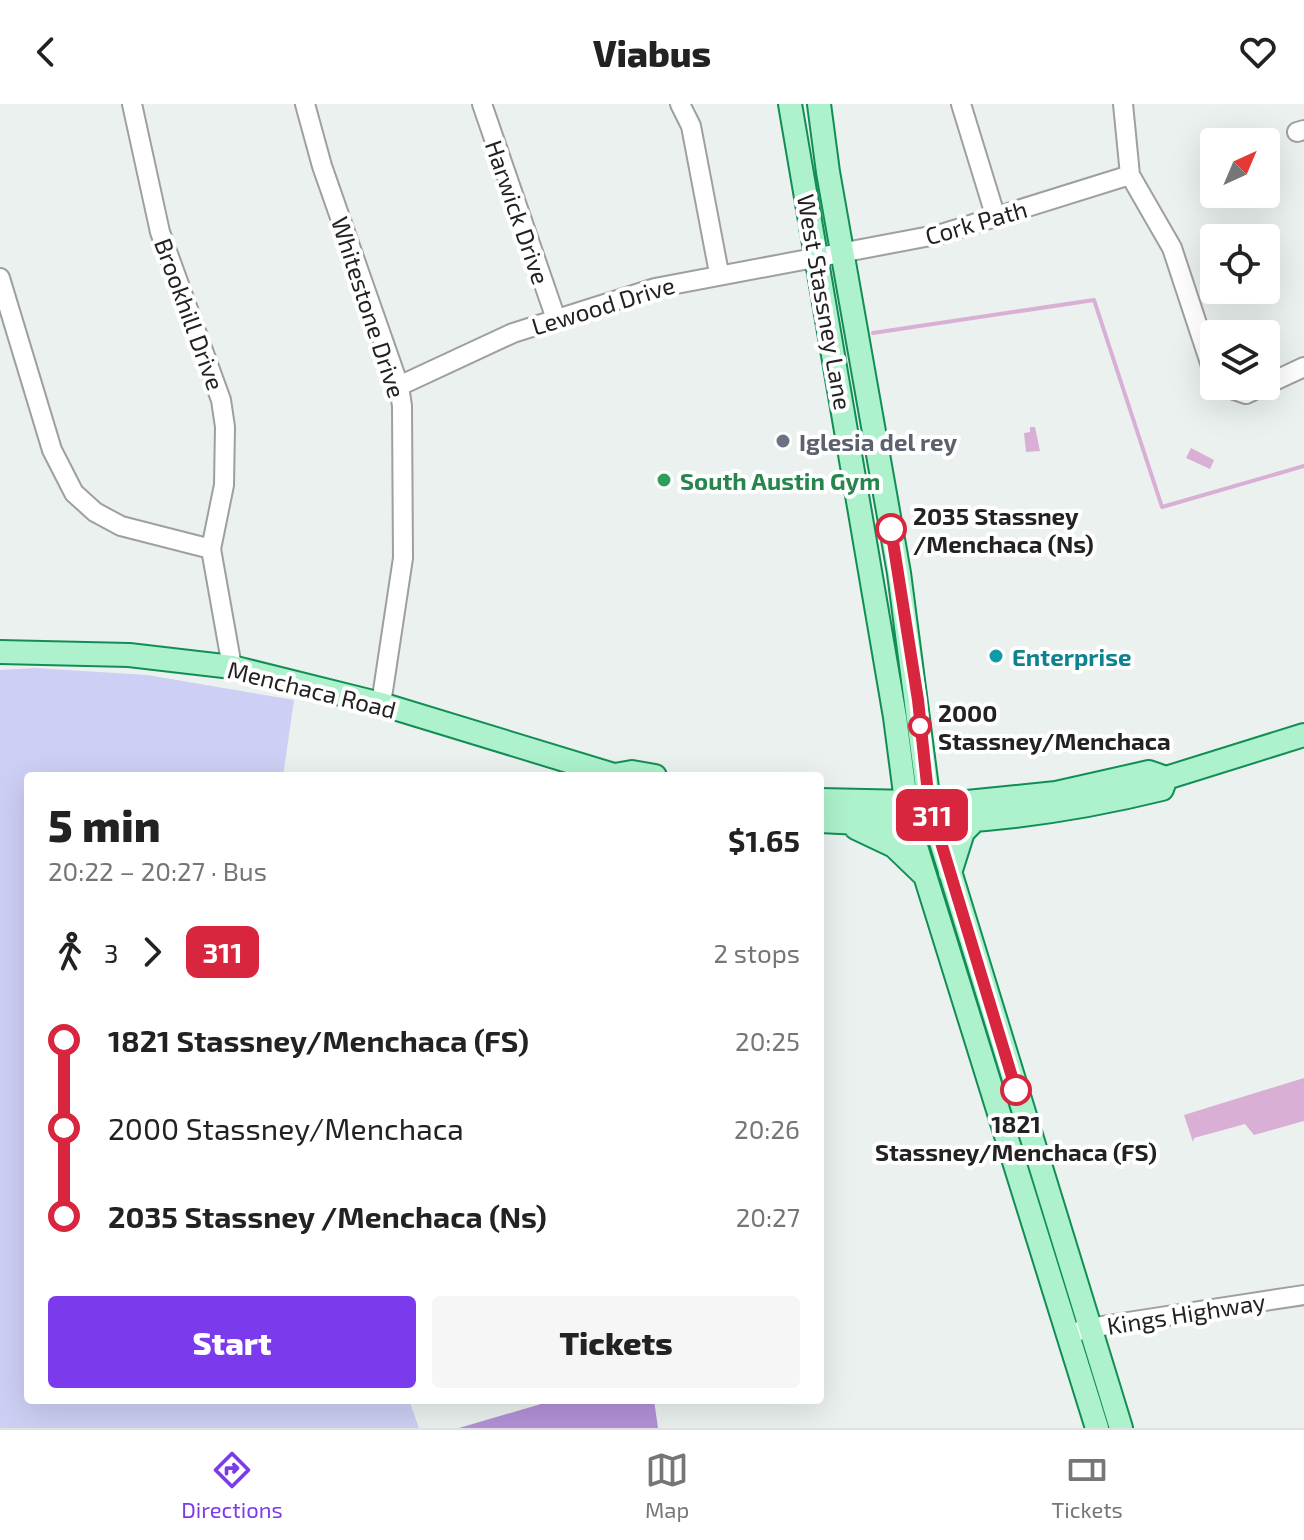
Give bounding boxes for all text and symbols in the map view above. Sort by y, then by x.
icon: back [24,30,68,74]
icon: heart [1236,30,1280,74]
text: Viabus [593,31,711,74]
north arrow [1200,128,1280,208]
map controls [1200,128,1280,400]
street label: Harwick Drive [480,136,556,288]
street label: West Stassney Lane [792,192,858,412]
street label: Cork Path [922,194,1030,250]
street label: Whitestone Drive [326,213,412,401]
button: locate [1200,224,1280,304]
street label: Brookhill Drive [149,234,231,394]
street label: Lewood Drive [528,269,678,341]
button: layers [1200,320,1280,400]
place label: Iglesia del rey [799,427,957,456]
marker: Iglesia del rey [774,432,792,450]
place label: South Austin Gym [680,466,880,495]
marker: South Austin Gym [655,471,673,489]
place label: 2035 Stassney /Menchaca (Ns) [913,501,1094,558]
marker: 2035 Stassney /Menchaca (Ns) [876,514,906,544]
place label: Enterprise [1012,642,1131,671]
marker: Enterprise [987,647,1005,665]
street label: Menchaca Road [225,654,399,724]
place label: 2000 Stassney/Menchaca [938,698,1171,755]
marker: 2000 Stassney/Menchaca [909,715,931,737]
line badge: 311 [886,789,978,841]
text: 5 min [48,798,161,851]
text: 311 [912,798,952,832]
text: $1.65 [728,822,800,858]
text: 20:22 – 20:27 · Bus [48,855,267,886]
icon: walk [48,930,92,974]
icon: forward [130,930,174,974]
text: 311 [202,935,243,969]
text: 3 [104,937,118,968]
text: 2 stops [713,937,800,968]
text: 1821 Stassney/Menchaca (FS) [108,1022,529,1058]
text: 20:25 [735,1025,800,1056]
marker: 1821 Stassney/Menchaca (FS) [1001,1075,1031,1105]
place label: 1821 Stassney/Menchaca (FS) [875,1109,1157,1166]
text: 2000 Stassney/Menchaca [108,1110,464,1146]
text: 20:26 [734,1113,800,1144]
text: 2035 Stassney /Menchaca (Ns) [108,1198,547,1234]
text: 20:27 [736,1201,800,1232]
street label: Kings Highway [1105,1286,1268,1340]
button: Start [48,1296,416,1388]
button: Tickets [432,1296,800,1388]
tab: Directions [181,1448,283,1522]
tab: Map [645,1448,689,1522]
tab: Tickets [1052,1448,1123,1522]

